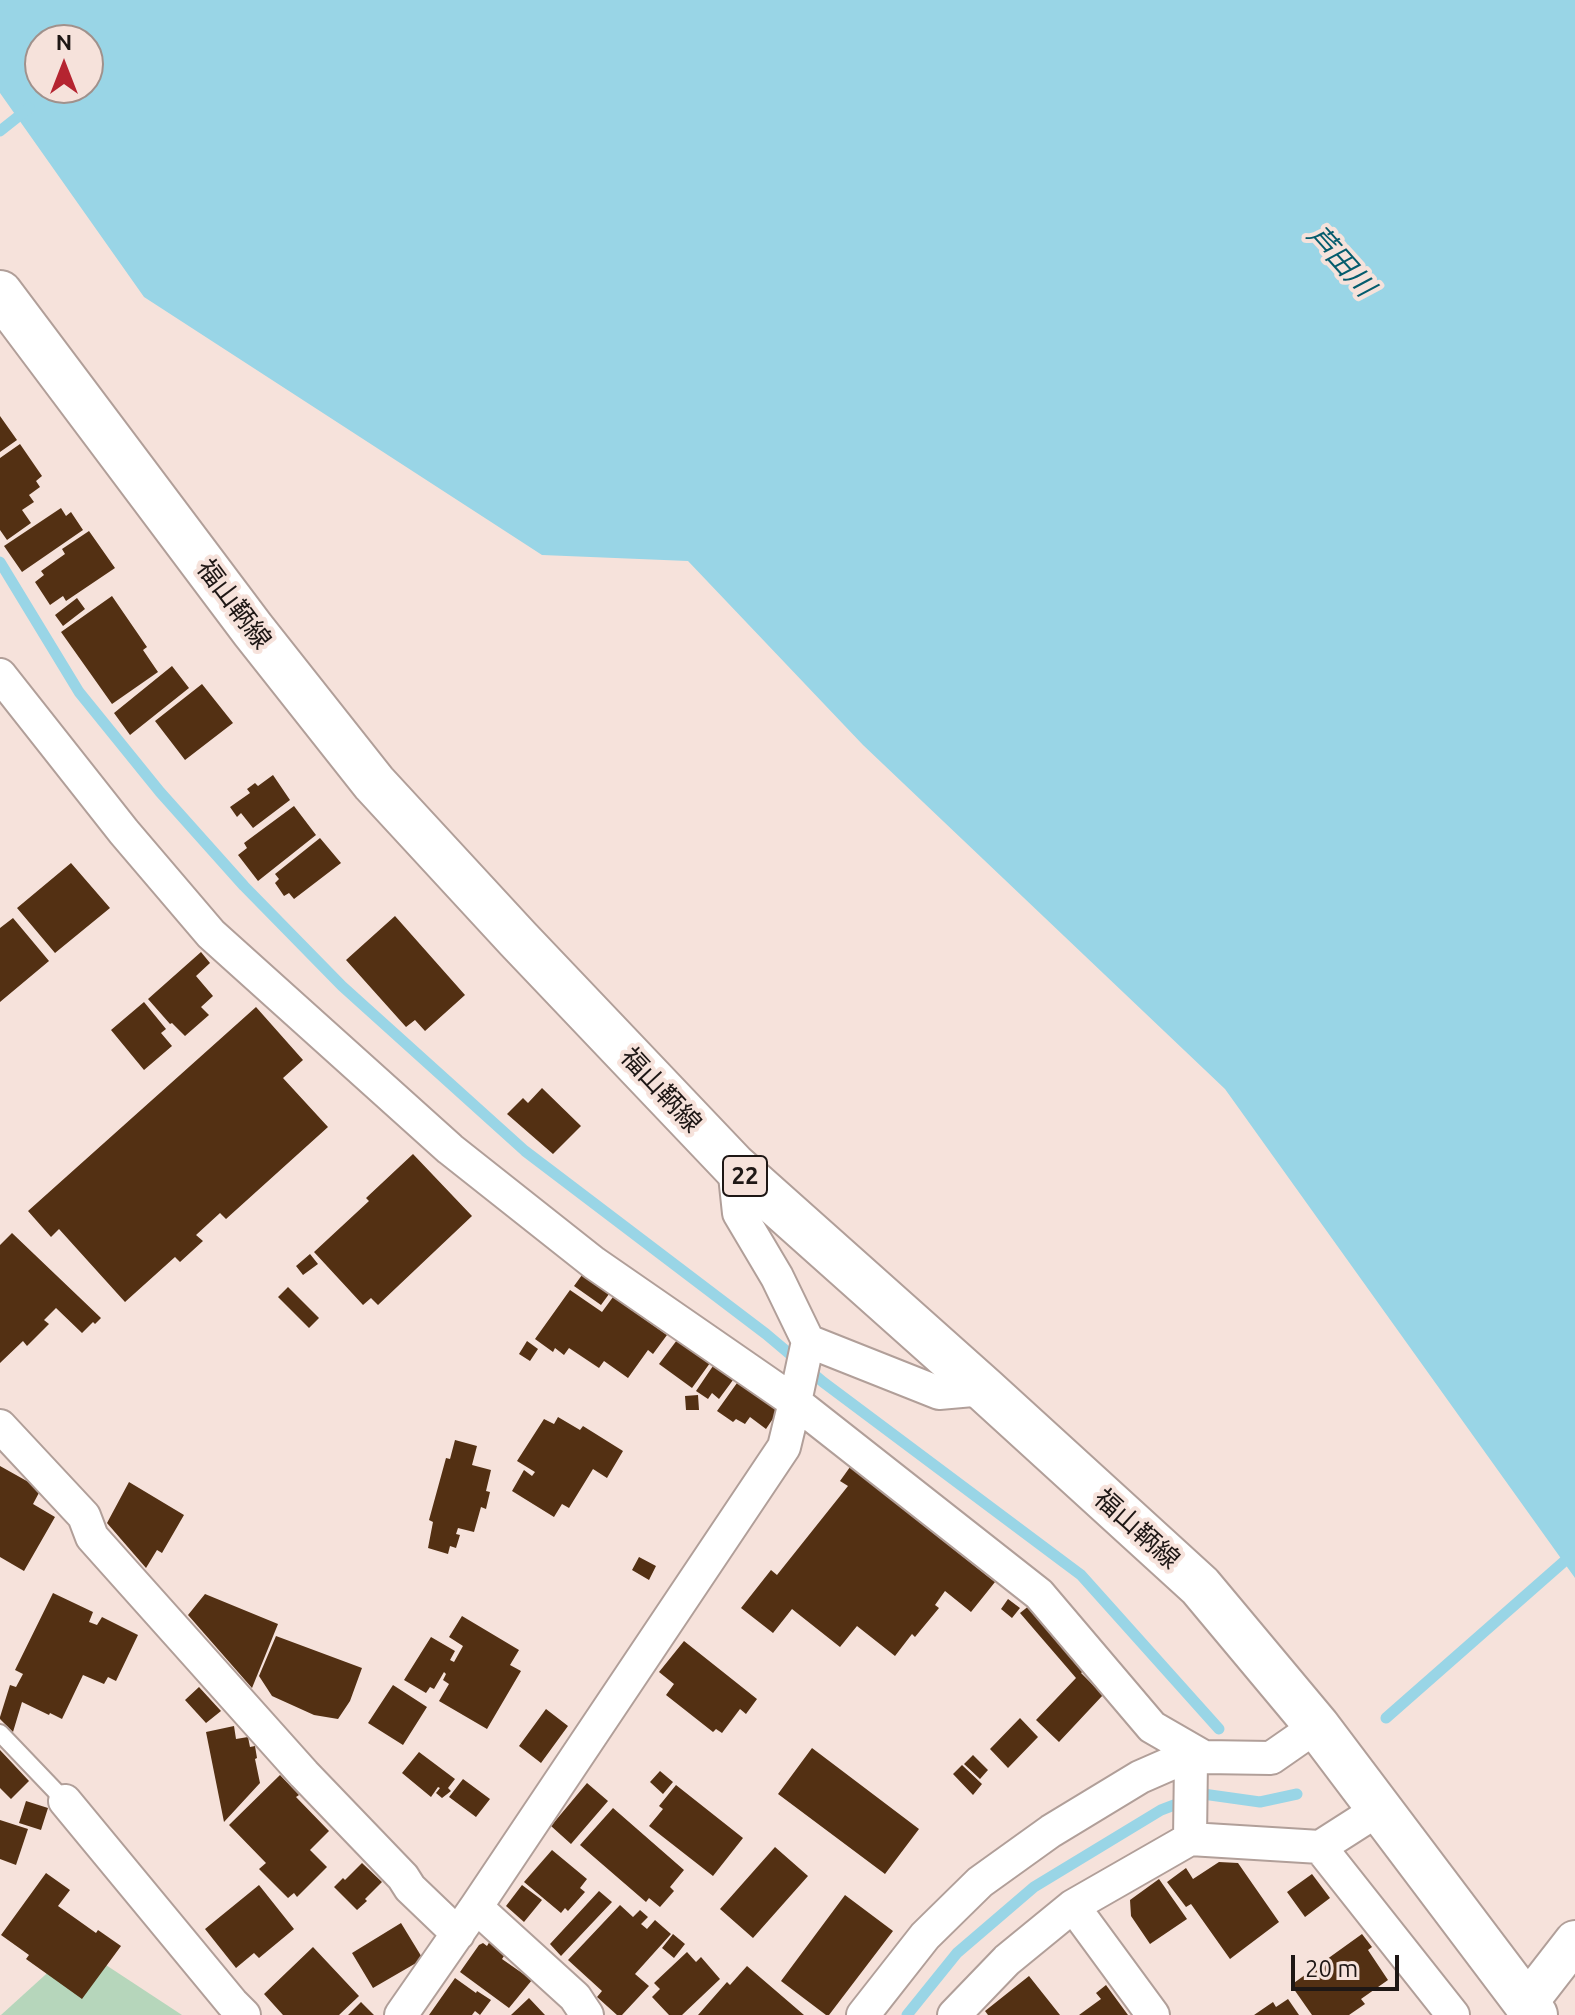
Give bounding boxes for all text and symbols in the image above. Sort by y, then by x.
north arrow [24,24,104,104]
text: N [56,29,72,54]
water label: 芦田川 [1300,219,1382,303]
street label: 福山鞆線 [190,553,278,655]
street label: 福山鞆線 [614,1041,708,1139]
road number: 22 [723,1156,767,1196]
street label: 福山鞆線 [1088,1483,1186,1575]
scale bar [1295,1939,1403,1989]
text: 20 m [1305,1955,1358,1982]

